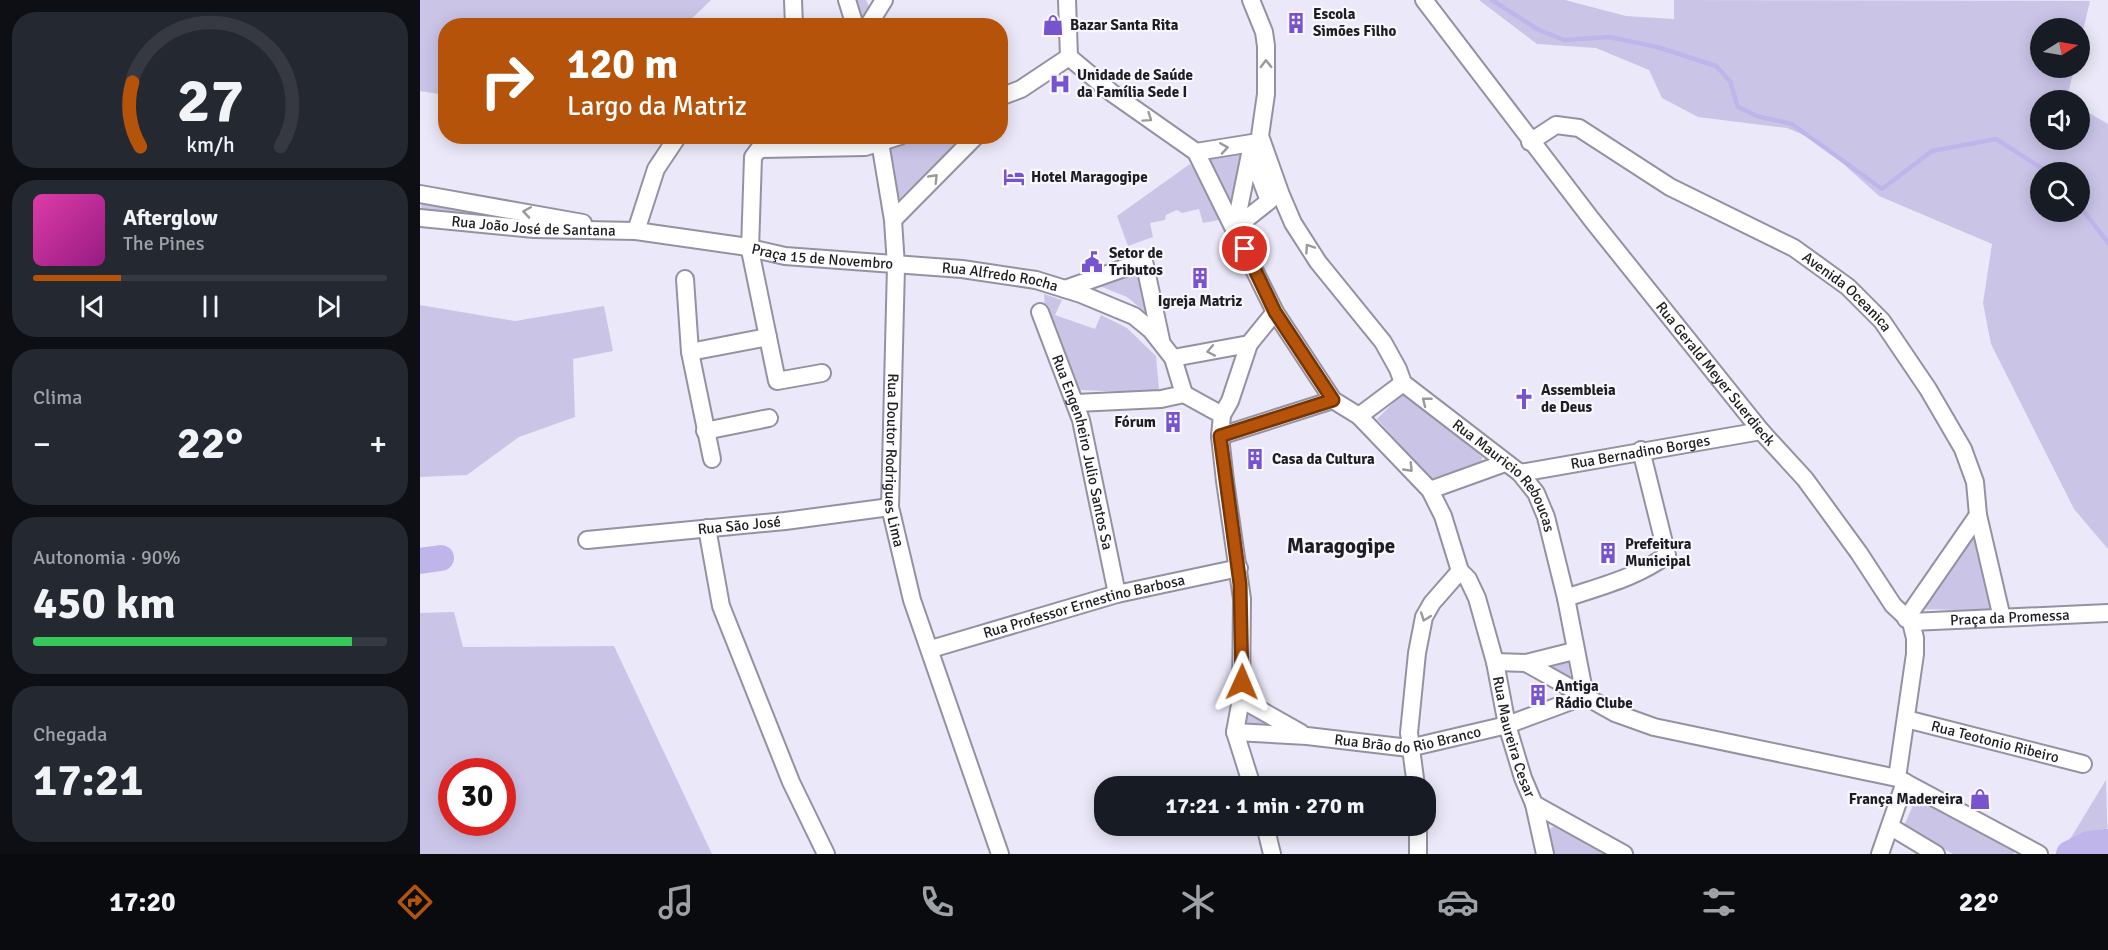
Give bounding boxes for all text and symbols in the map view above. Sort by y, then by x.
place label: Escola Simões Filho [1313,5,1397,40]
building icon: Escola Simões Filho [1284,11,1308,35]
shop icon: Bazar Santa Rita [1041,13,1065,37]
place label: Bazar Santa Rita [1070,16,1179,34]
north arrow [2030,18,2090,78]
map controls [2030,18,2090,222]
text: 120 m [567,39,678,90]
icon: right [468,42,546,120]
one-way arrow [1260,59,1272,68]
text: 27 [176,62,244,139]
place label: Unidade de Saúde da Família Sede I [1077,66,1193,101]
hospital icon: Unidade de Saúde da Família Sede I [1048,72,1072,96]
text: Largo da Matriz [567,90,747,123]
button: sound [2030,90,2090,150]
one-way arrow [1142,111,1153,122]
text: km/h [186,133,234,159]
one-way arrow [1219,142,1228,154]
button: search [2030,162,2090,222]
hotel icon: Hotel Maragogipe [1002,165,1026,189]
place label: Hotel Maragogipe [1031,168,1148,186]
one-way arrow [927,175,938,185]
text: Afterglow [123,204,218,231]
one-way arrow [522,206,532,218]
street label: Rua João José de Santana [451,212,616,240]
pin [1219,223,1270,274]
text: The Pines [123,231,205,256]
icon: arrive [1228,232,1261,265]
street label: Praça 15 de Novembro [750,240,894,273]
one-way arrow [1305,243,1316,254]
place label: Setor de Tributos [1109,244,1163,279]
street label: Avenida Oceanica [1799,248,1896,335]
public building icon: Setor de Tributos [1080,250,1104,274]
street label: Rua Alfredo Rocha [941,259,1061,295]
building icon: Igreja Matriz [1188,266,1212,290]
icon: previous [76,290,109,323]
icon: pause [194,290,227,323]
icon: next [312,290,345,323]
place label: Igreja Matriz [1158,292,1243,310]
street label: Rua Gerald Meyer Suerdieck [1652,298,1779,450]
one-way arrow [1207,344,1217,357]
street label: Rua Engenheiro Julio Santos Sa [1048,352,1117,551]
street label: Rua Doutor Rodrigues Lima [881,373,908,549]
place label: Assembleia de Deus [1541,381,1616,416]
text: Clima [33,385,82,410]
church icon: Assembleia de Deus [1512,387,1536,411]
one-way arrow [1421,398,1432,409]
building icon: Fórum [1161,410,1185,434]
place label: Fórum [1114,413,1156,431]
street label: Rua Mauricio Reboucas [1449,415,1558,534]
text: 22° [177,416,243,471]
text: − [33,424,51,465]
text: + [369,424,387,465]
street label: Rua Bernadino Borges [1569,431,1712,473]
building icon: Casa da Cultura [1243,447,1267,471]
place label: Casa da Cultura [1272,450,1375,468]
one-way arrow [1402,462,1413,472]
street label: Rua São José [697,512,782,538]
district label: Maragogipe [1287,533,1395,559]
place label: Prefeitura Municipal [1625,535,1692,570]
building icon: Prefeitura Municipal [1596,541,1620,565]
text: Autonomia · 90% [33,545,181,570]
street label: Rua Professor Ernestino Barbosa [981,571,1187,642]
text: 450 km [33,576,176,631]
street label: Praça da Promessa [1950,606,2070,629]
one-way arrow [1420,612,1433,622]
position arrow [1210,650,1274,714]
street label: Rua Maureira Cesar [1489,675,1539,801]
place label: Antiga Rádio Clube [1555,677,1633,712]
building icon: Antiga Rádio Clube [1526,683,1550,707]
street label: Rua Teotonio Ribeiro [1929,717,2061,767]
text: Chegada [33,722,107,747]
street label: Rua Brão do Rio Branco [1333,722,1483,757]
text: 17:21 [33,753,143,808]
speed limit sign: 30 [438,758,516,836]
shop icon: França Madereira [1968,787,1992,811]
place label: França Madereira [1849,790,1963,808]
text: 17:21 · 1 min · 270 m [1165,792,1365,819]
icon: directions [394,881,436,923]
icon: music [655,881,697,923]
icon: phone [916,881,958,923]
icon: climate [1177,881,1219,923]
icon: car [1437,881,1479,923]
icon: filters [1698,881,1740,923]
text: 17:20 [109,886,176,919]
text: 22° [1959,886,1999,919]

